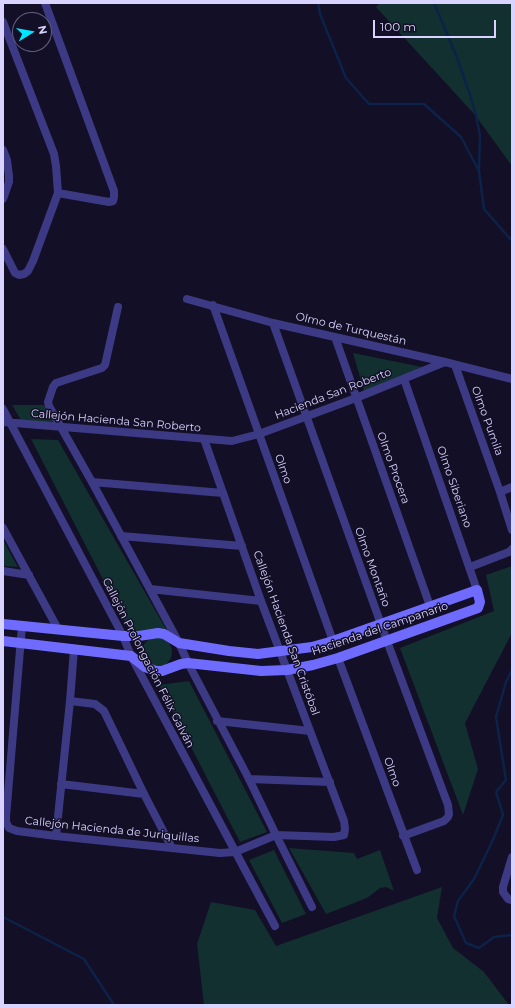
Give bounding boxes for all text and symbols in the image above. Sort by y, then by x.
north arrow [12,12,52,52]
scale bar [375,12,498,38]
text: 100 m [380,19,416,34]
text: N [35,24,51,36]
street label: Olmo de Turquestán [294,310,408,348]
street label: Hacienda San Roberto [273,366,393,422]
street label: Olmo Pumila [468,384,506,458]
street label: Callejón Hacienda San Roberto [30,407,202,435]
street label: Olmo Procera [374,430,412,506]
street label: Olmo Siberiano [434,444,474,530]
street label: Olmo [272,452,294,486]
street label: Olmo Montaño [352,525,392,609]
street label: Callejón Hacienda San Cristóbal [250,549,322,717]
street label: Callejón Prolongación Félix Galván [99,576,197,750]
street label: Hacienda del Campanario [310,599,450,659]
street label: Olmo [381,755,403,789]
street label: Callejón Hacienda de Juriquillas [24,814,200,846]

